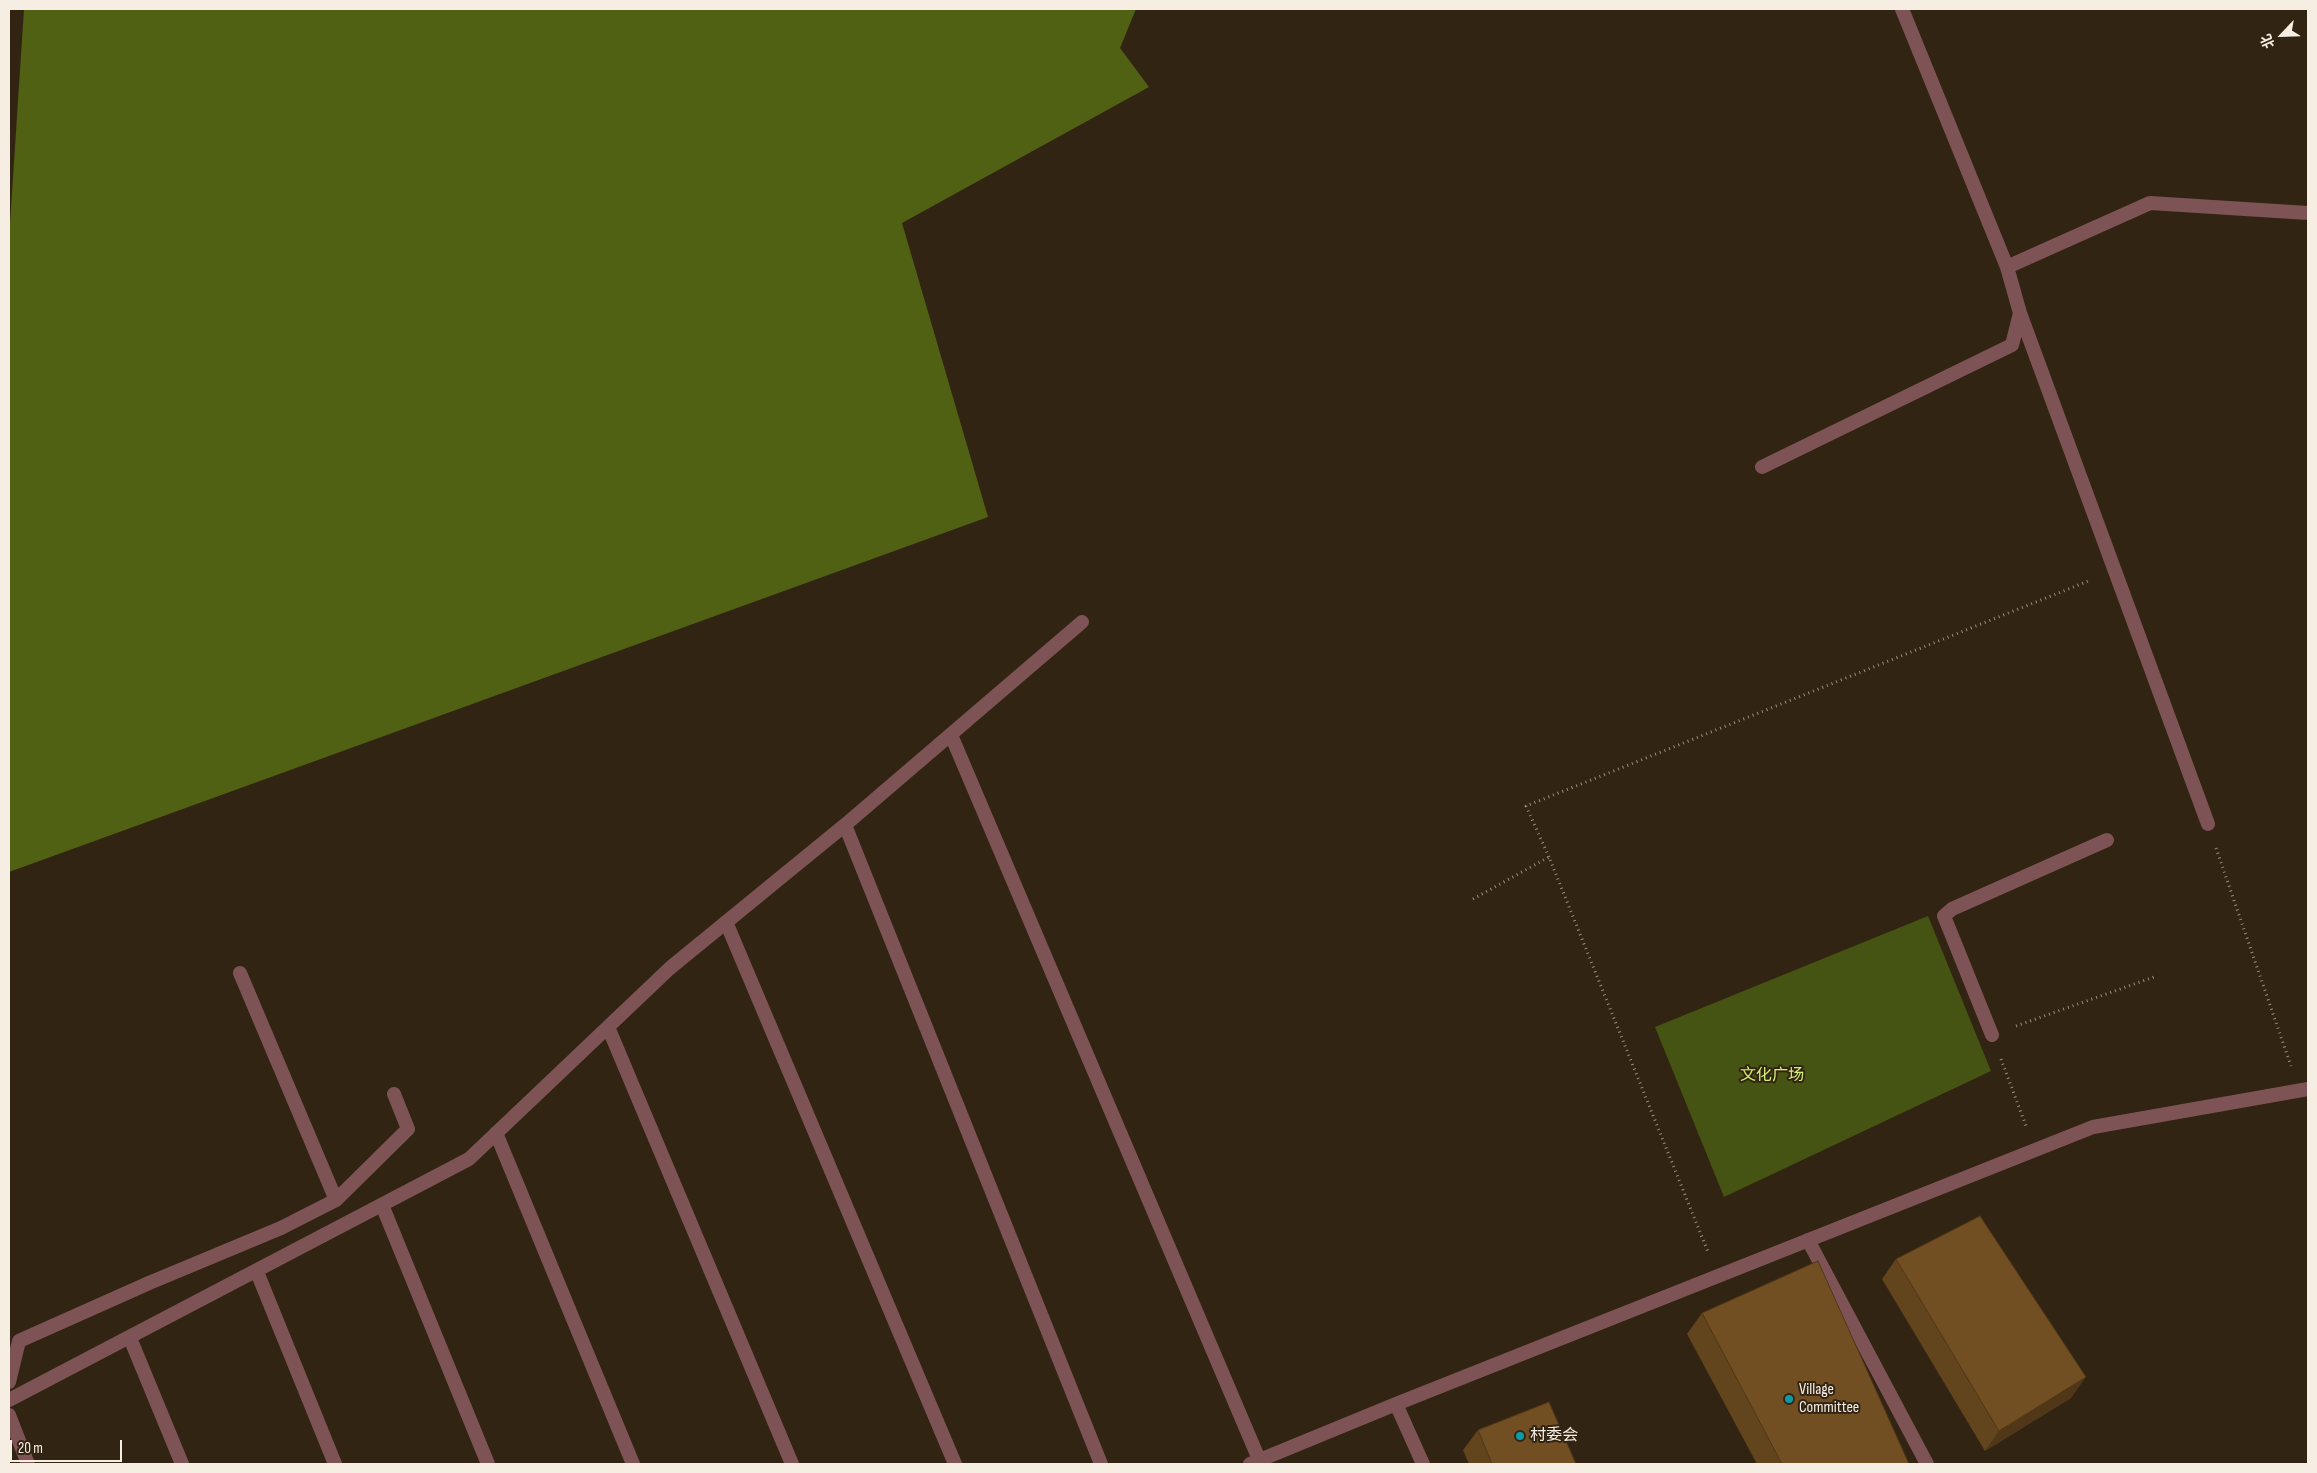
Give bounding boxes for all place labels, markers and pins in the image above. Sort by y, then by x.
place label: Village Committee [1799,1380,1859,1418]
marker: Village Committee [1783,1393,1795,1405]
place label: 村委会 [1530,1426,1578,1446]
marker: 村委会 [1514,1430,1526,1442]

